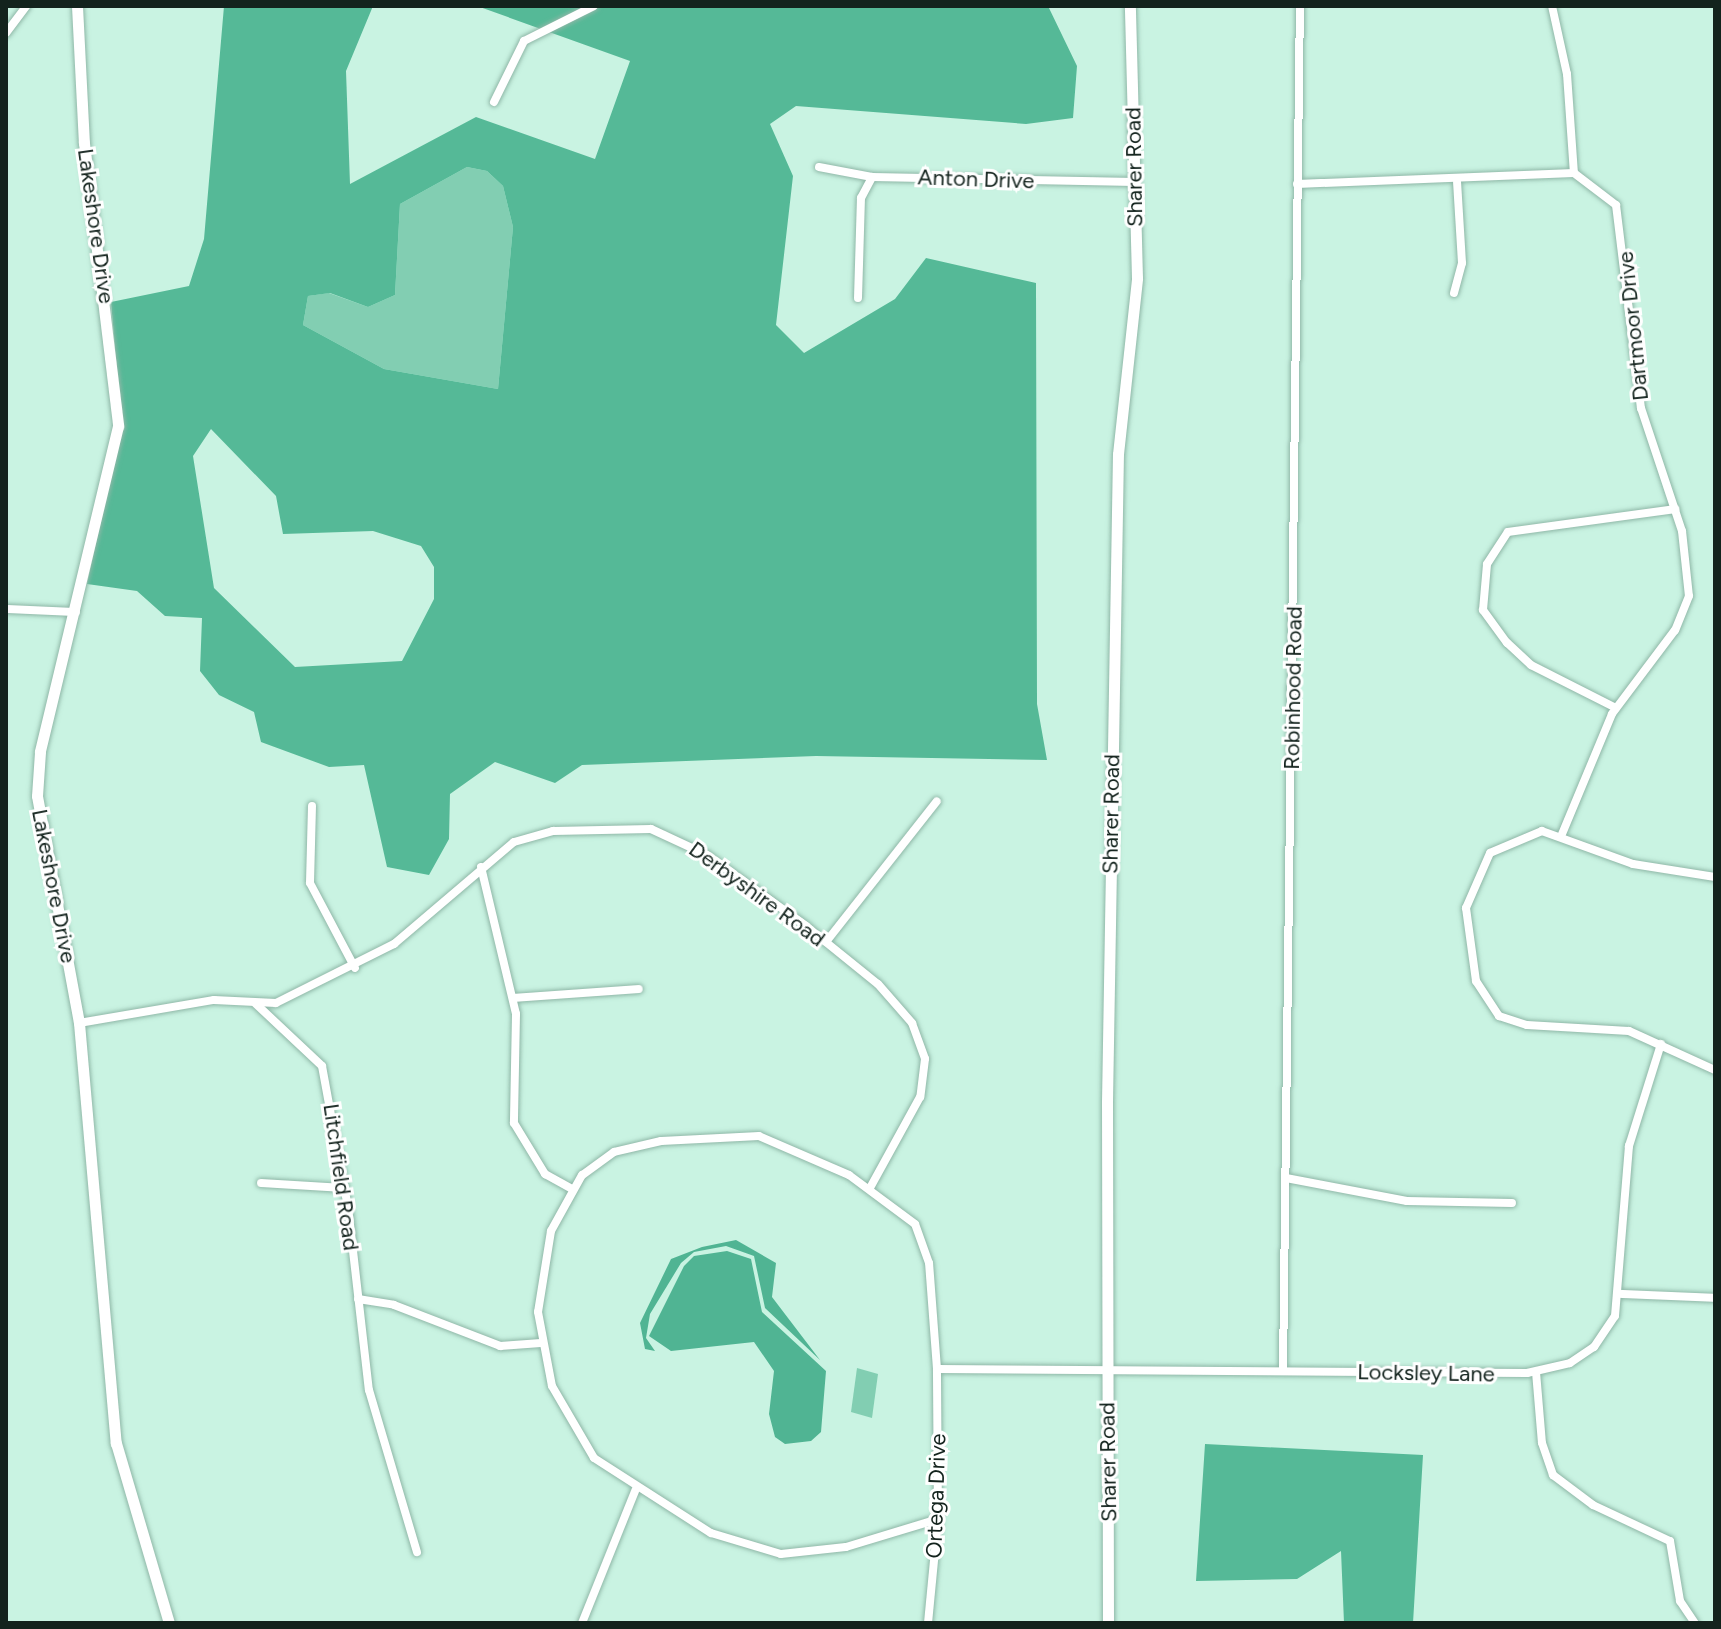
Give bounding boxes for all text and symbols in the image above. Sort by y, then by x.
street label: Sharer Road [1120,107,1148,227]
street label: Lakeshore Drive [72,147,120,305]
street label: Anton Drive [917,164,1035,194]
street label: Dartmoor Drive [1612,250,1654,402]
street label: Robinhood Road [1278,606,1308,770]
street label: Sharer Road [1097,754,1125,874]
street label: Lakeshore Drive [26,807,82,965]
street label: Derbyshire Road [684,836,830,952]
street label: Litchfield Road [318,1102,364,1252]
street label: Locksley Lane [1357,1359,1495,1387]
street label: Sharer Road [1094,1402,1122,1522]
street label: Ortega Drive [921,1433,951,1559]

